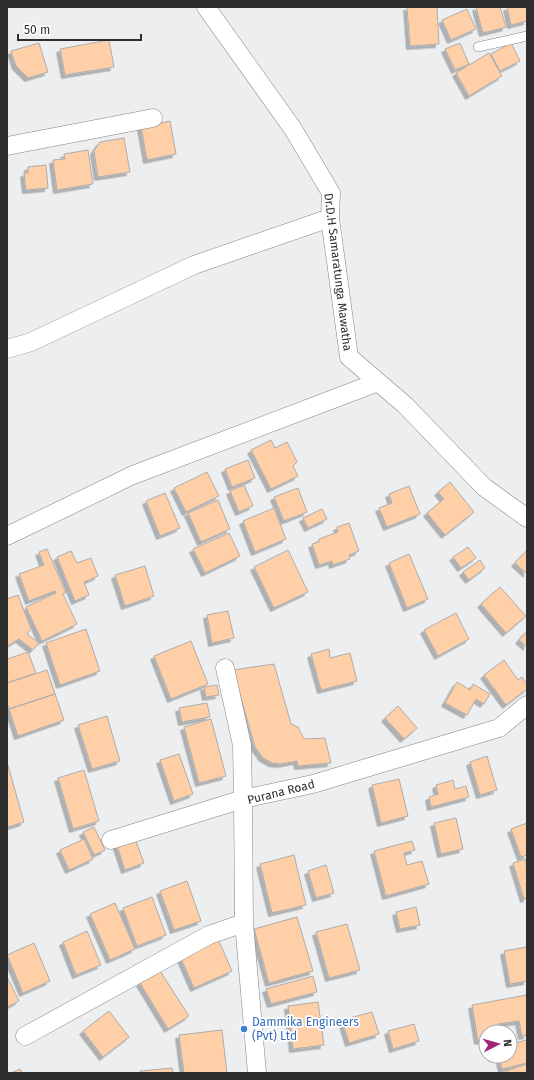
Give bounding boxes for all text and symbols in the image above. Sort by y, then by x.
scale bar [18,16,141,42]
text: 50 m [24,23,50,37]
street label: Dr.D.H Samaratunga Mawatha [321,192,355,352]
street label: Purana Road [246,777,316,807]
place label: Dammika Engineers (Pvt) Ltd [252,1015,359,1043]
marker: Dammika Engineers (Pvt) Ltd [239,1024,249,1034]
north arrow [478,1024,518,1064]
text: N [501,1039,514,1047]

